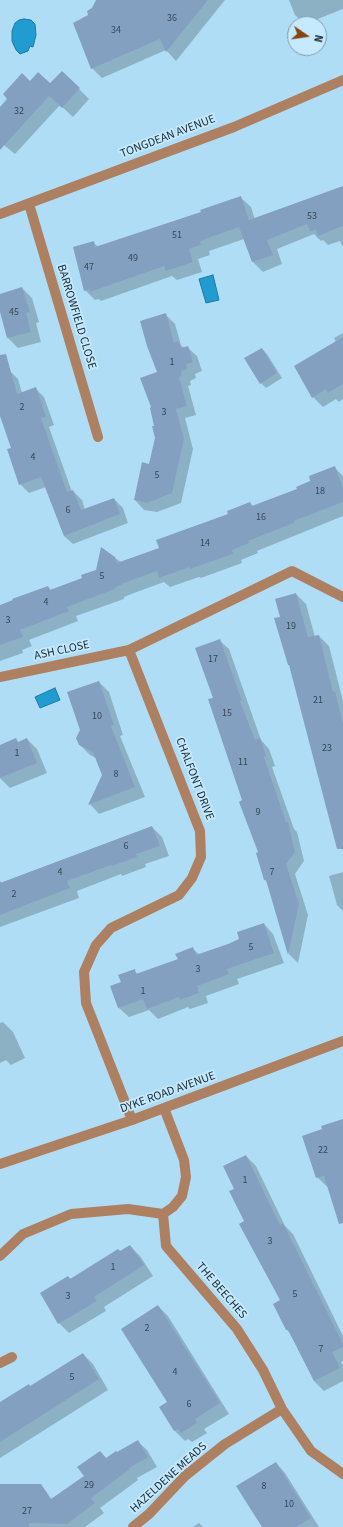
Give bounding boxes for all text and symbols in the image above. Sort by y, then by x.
house number: 36 [167,13,177,25]
north arrow [287,16,327,56]
house number: 34 [111,25,121,37]
text: N [310,33,326,44]
house number: 32 [14,106,24,118]
street label: TONGDEAN AVENUE [119,112,217,162]
house number: 53 [307,211,317,223]
house number: 51 [172,230,182,242]
house number: 49 [128,253,138,265]
house number: 47 [84,262,94,274]
street label: BARROWFIELD CLOSE [53,263,99,371]
house number: 45 [9,307,19,319]
house number: 1 [170,357,174,369]
house number: 2 [20,402,24,414]
house number: 3 [162,407,166,419]
house number: 4 [31,452,35,464]
house number: 5 [155,470,159,482]
house number: 18 [315,486,325,498]
house number: 6 [66,505,70,517]
house number: 16 [256,512,266,524]
house number: 14 [200,538,210,550]
house number: 5 [100,571,104,583]
house number: 4 [44,597,48,609]
house number: 3 [6,615,10,627]
house number: 19 [286,621,296,633]
street label: ASH CLOSE [33,638,91,664]
house number: 17 [208,654,218,666]
house number: 21 [313,695,323,707]
house number: 15 [222,708,232,720]
house number: 10 [92,711,102,723]
street label: CHALFONT DRIVE [172,736,216,822]
house number: 23 [322,743,332,755]
house number: 1 [15,748,19,760]
house number: 11 [238,757,248,769]
house number: 8 [114,769,118,781]
house number: 9 [256,807,260,819]
house number: 6 [124,841,128,853]
house number: 4 [58,867,62,879]
house number: 7 [270,867,274,879]
house number: 2 [12,889,16,901]
house number: 5 [249,942,253,954]
house number: 3 [196,964,200,976]
house number: 1 [141,986,145,998]
street label: DYKE ROAD AVENUE [118,1069,218,1117]
house number: 22 [318,1145,328,1157]
house number: 1 [243,1175,247,1187]
house number: 3 [268,1236,272,1248]
street label: THE BEECHES [193,1260,249,1322]
house number: 1 [111,1262,115,1274]
house number: 5 [293,1289,297,1301]
house number: 3 [66,1291,70,1303]
house number: 2 [145,1323,149,1335]
house number: 7 [319,1344,323,1356]
house number: 4 [173,1367,177,1379]
house number: 5 [70,1372,74,1384]
house number: 6 [187,1399,191,1411]
street label: HAZELDENE MEADS [128,1440,210,1516]
house number: 29 [84,1480,94,1492]
house number: 8 [262,1481,266,1493]
house number: 10 [284,1499,294,1511]
house number: 27 [22,1506,32,1518]

